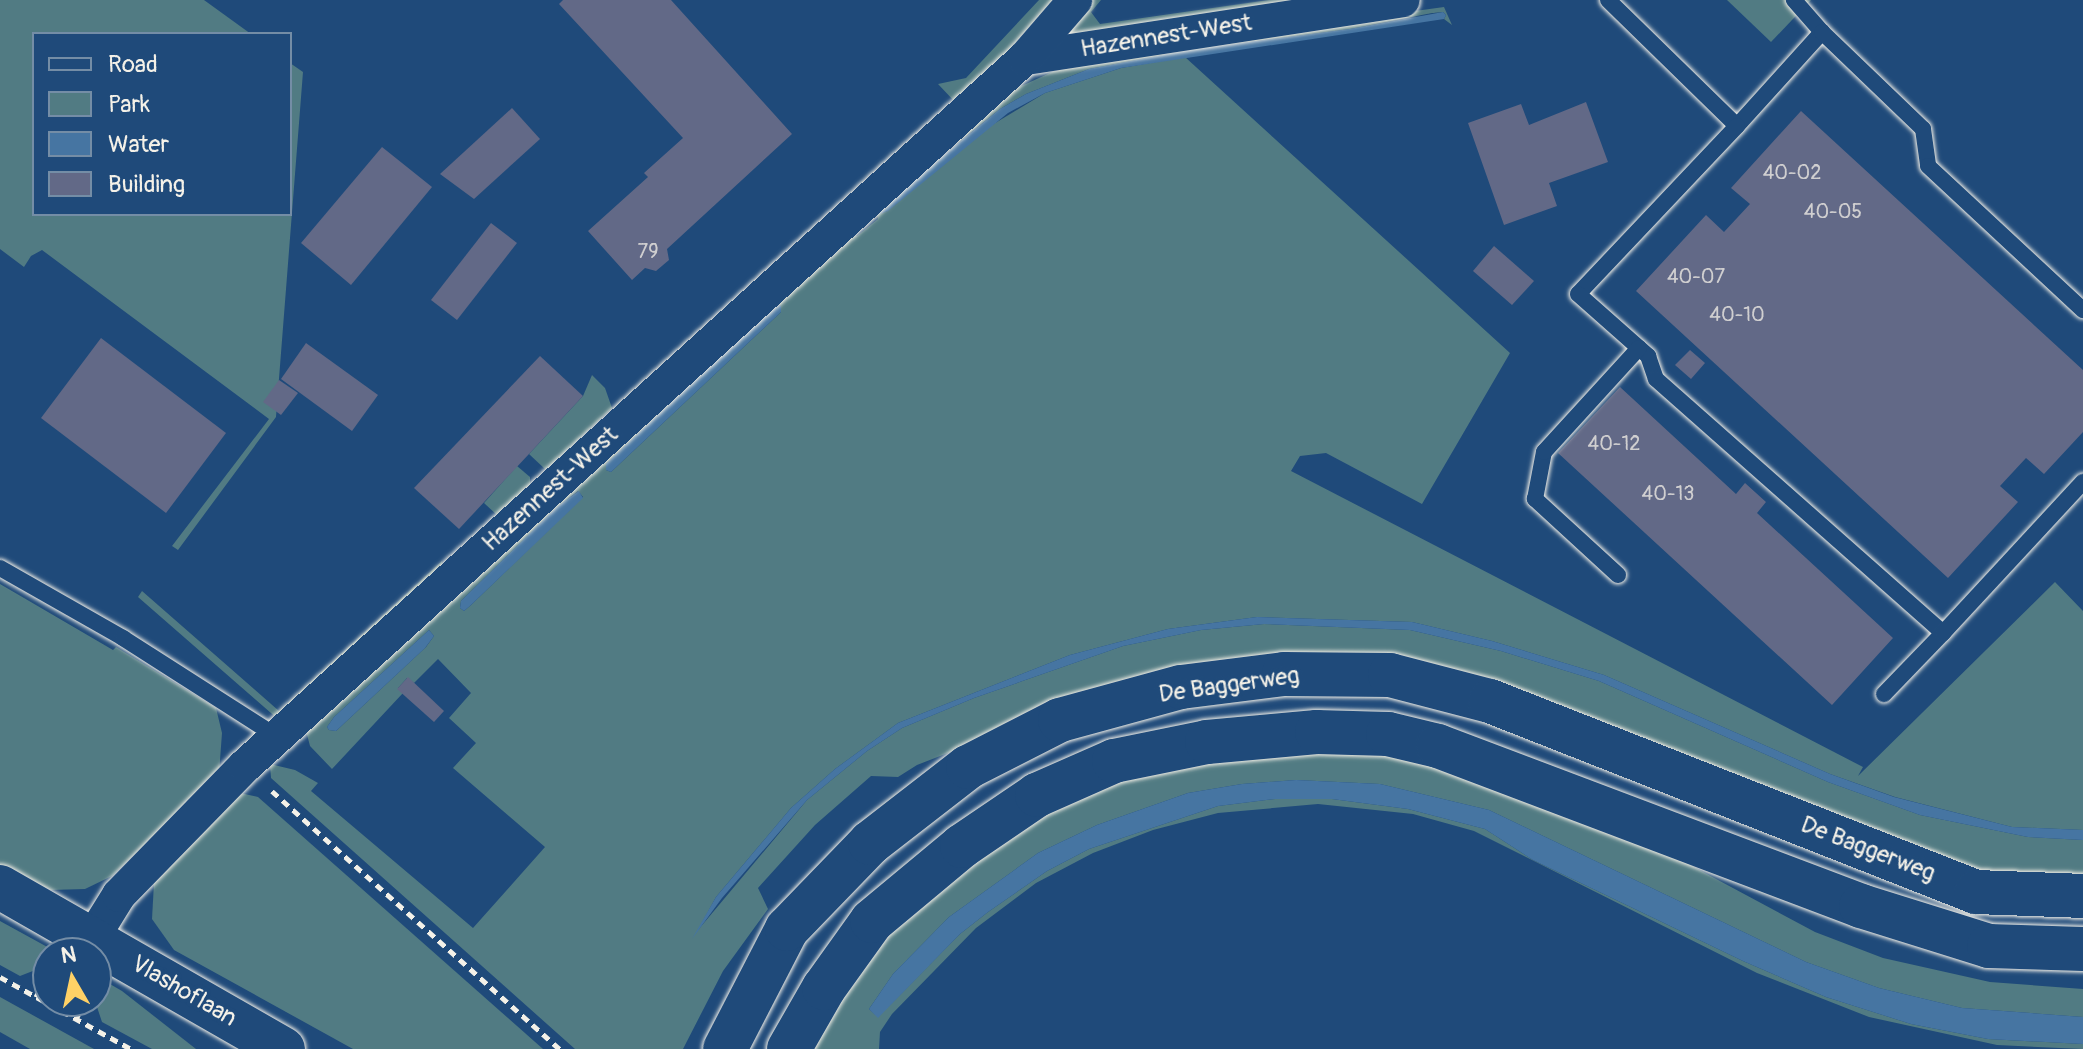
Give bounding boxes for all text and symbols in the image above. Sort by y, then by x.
street label: Hazennest-West [1079,8,1253,64]
legend [32,32,292,216]
text: Road [108,50,158,79]
text: Park [108,90,150,119]
text: Water [108,130,169,159]
house number: 40-02 [1763,160,1821,184]
text: Building [108,170,185,199]
house number: 40-05 [1804,199,1862,223]
house number: 79 [638,239,658,263]
house number: 40-07 [1667,264,1725,288]
house number: 40-10 [1709,302,1765,326]
street label: Hazennest-West [476,421,624,557]
house number: 40-12 [1588,431,1640,455]
house number: 40-13 [1642,481,1694,505]
street label: De Baggerweg [1157,661,1301,709]
street label: De Baggerweg [1797,810,1939,888]
north arrow [32,937,112,1017]
text: N [59,940,78,970]
street label: Vlashoflaan [126,949,242,1033]

